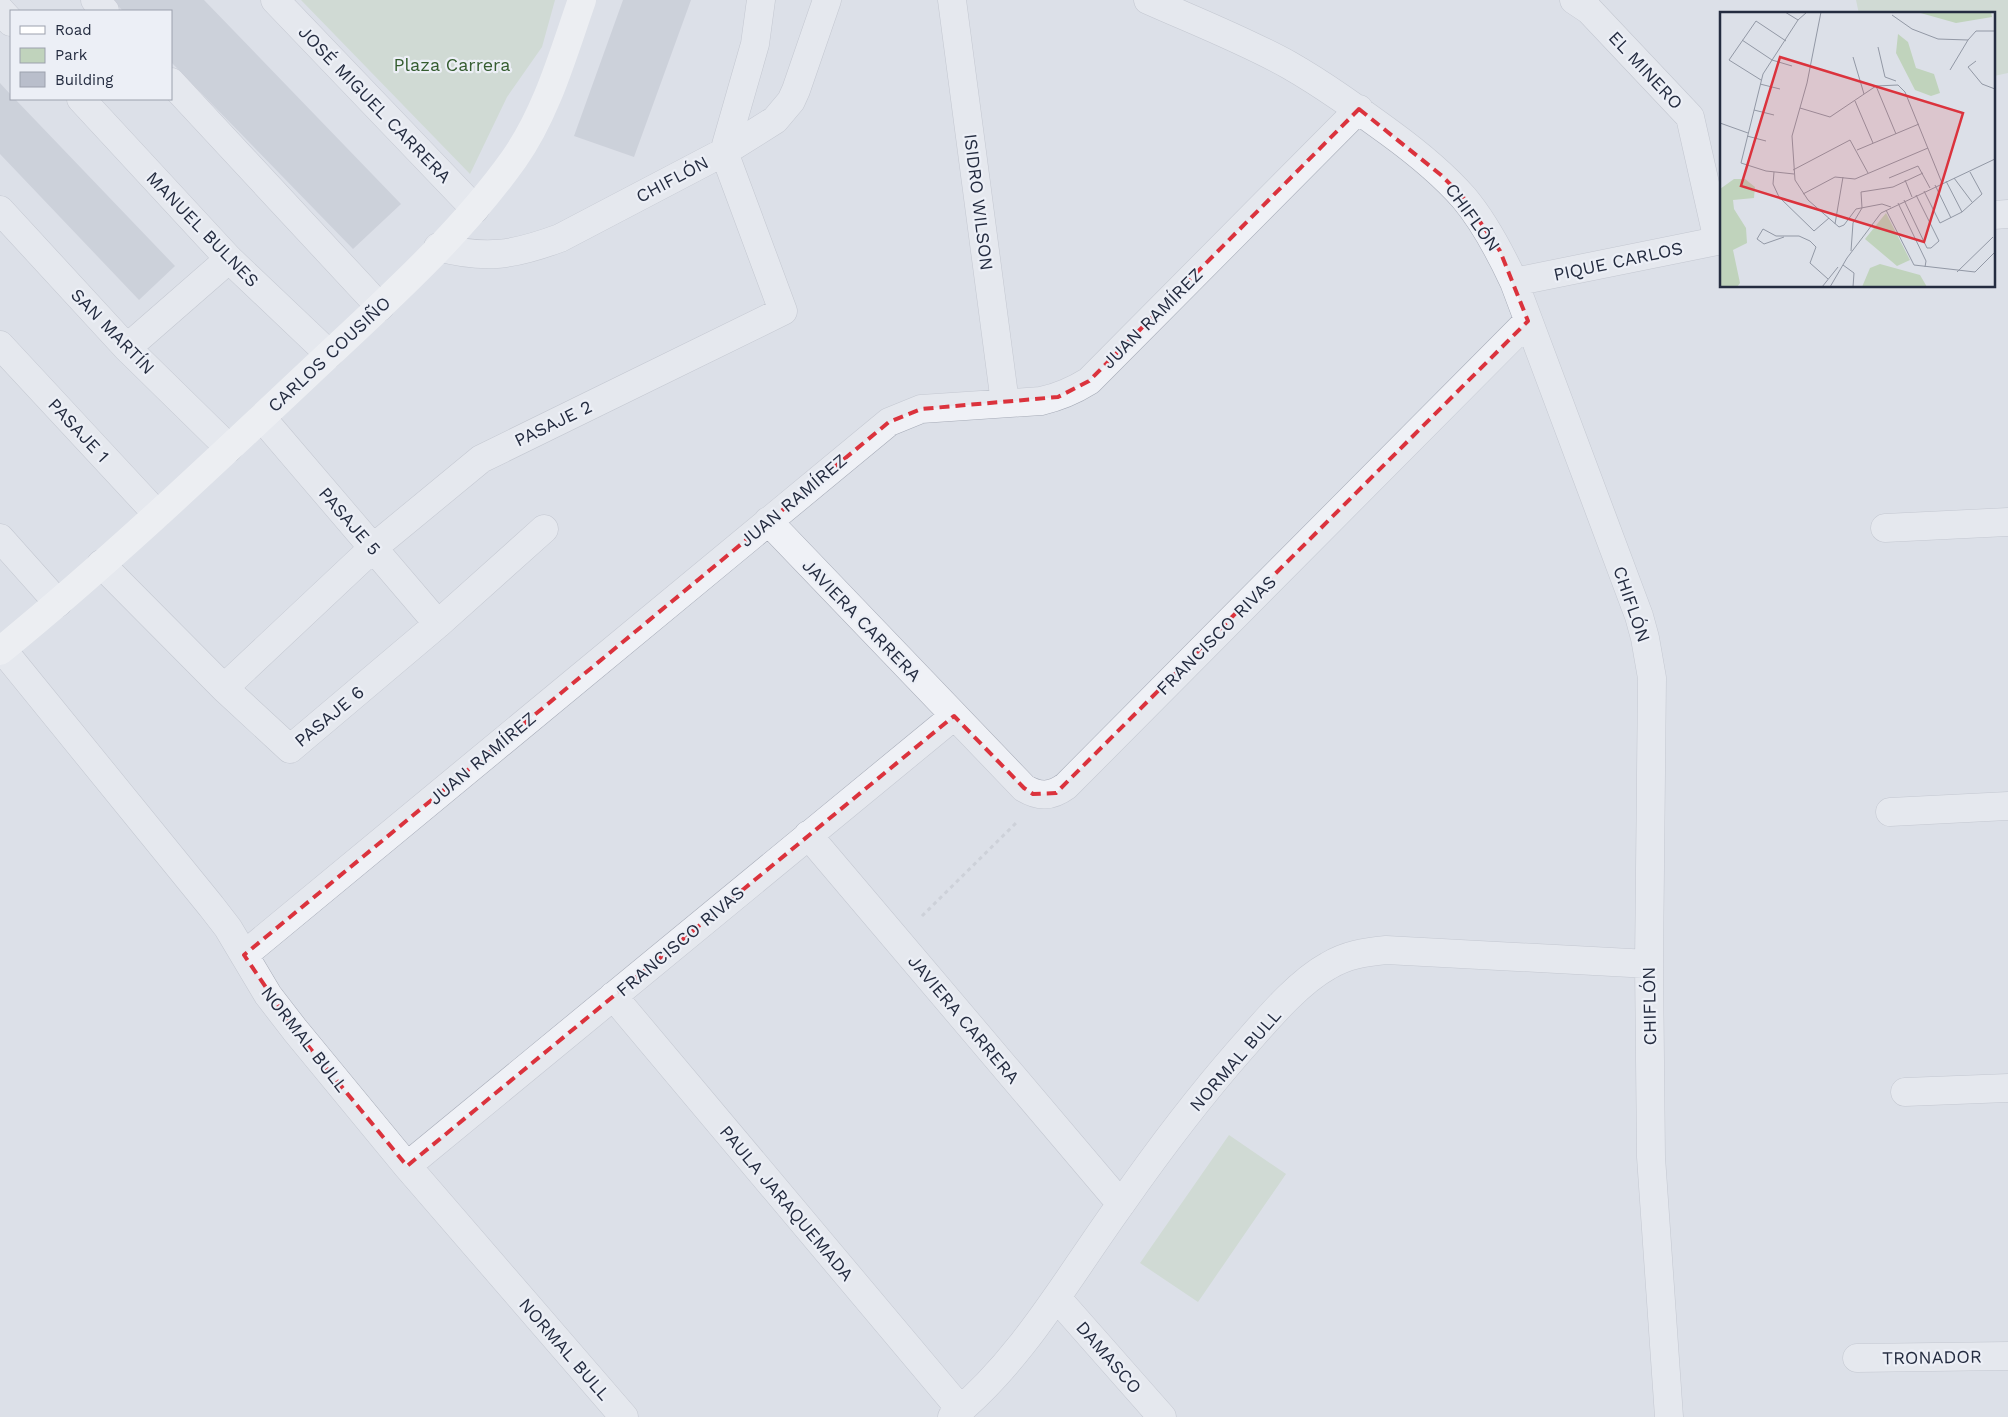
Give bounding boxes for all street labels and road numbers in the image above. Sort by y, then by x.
street label: JOSÉ MIGUEL CARRERA [294,21,456,187]
street label: EL MINERO [1605,27,1687,113]
street label: ISIDRO WILSON [960,132,998,272]
street label: CHIFLÓN [632,151,712,207]
street label: MANUEL BULNES [142,167,264,291]
street label: CHIFLÓN [1441,179,1505,255]
street label: PIQUE CARLOS [1551,237,1685,285]
street label: JUAN RAMÍREZ [1098,264,1206,372]
street label: SAN MARTÍN [67,284,159,378]
street label: CARLOS COUSIÑO [263,292,395,416]
street label: PASAJE 1 [44,394,114,466]
street label: PASAJE 2 [511,395,595,451]
street label: JUAN RAMÍREZ [735,449,851,551]
street label: PASAJE 5 [315,483,385,559]
street label: JAVIERA CARRERA [798,555,926,686]
street label: CHIFLÓN [1609,563,1655,645]
street label: FRANCISCO RIVAS [1152,571,1280,699]
street label: PASAJE 6 [290,681,368,751]
street label: JUAN RAMÍREZ [424,707,540,809]
street label: FRANCISCO RIVAS [612,881,748,1001]
street label: JAVIERA CARRERA [904,950,1024,1088]
street label: CHIFLÓN [1638,966,1660,1046]
street label: NORMAL BULL [257,982,353,1096]
street label: NORMAL BULL [1185,1005,1285,1115]
street label: PAULA JARAQUEMADA [716,1121,858,1285]
street label: NORMAL BULL [515,1294,615,1404]
street label: DAMASCO [1072,1317,1146,1397]
street label: TRONADOR [1882,1346,1982,1368]

